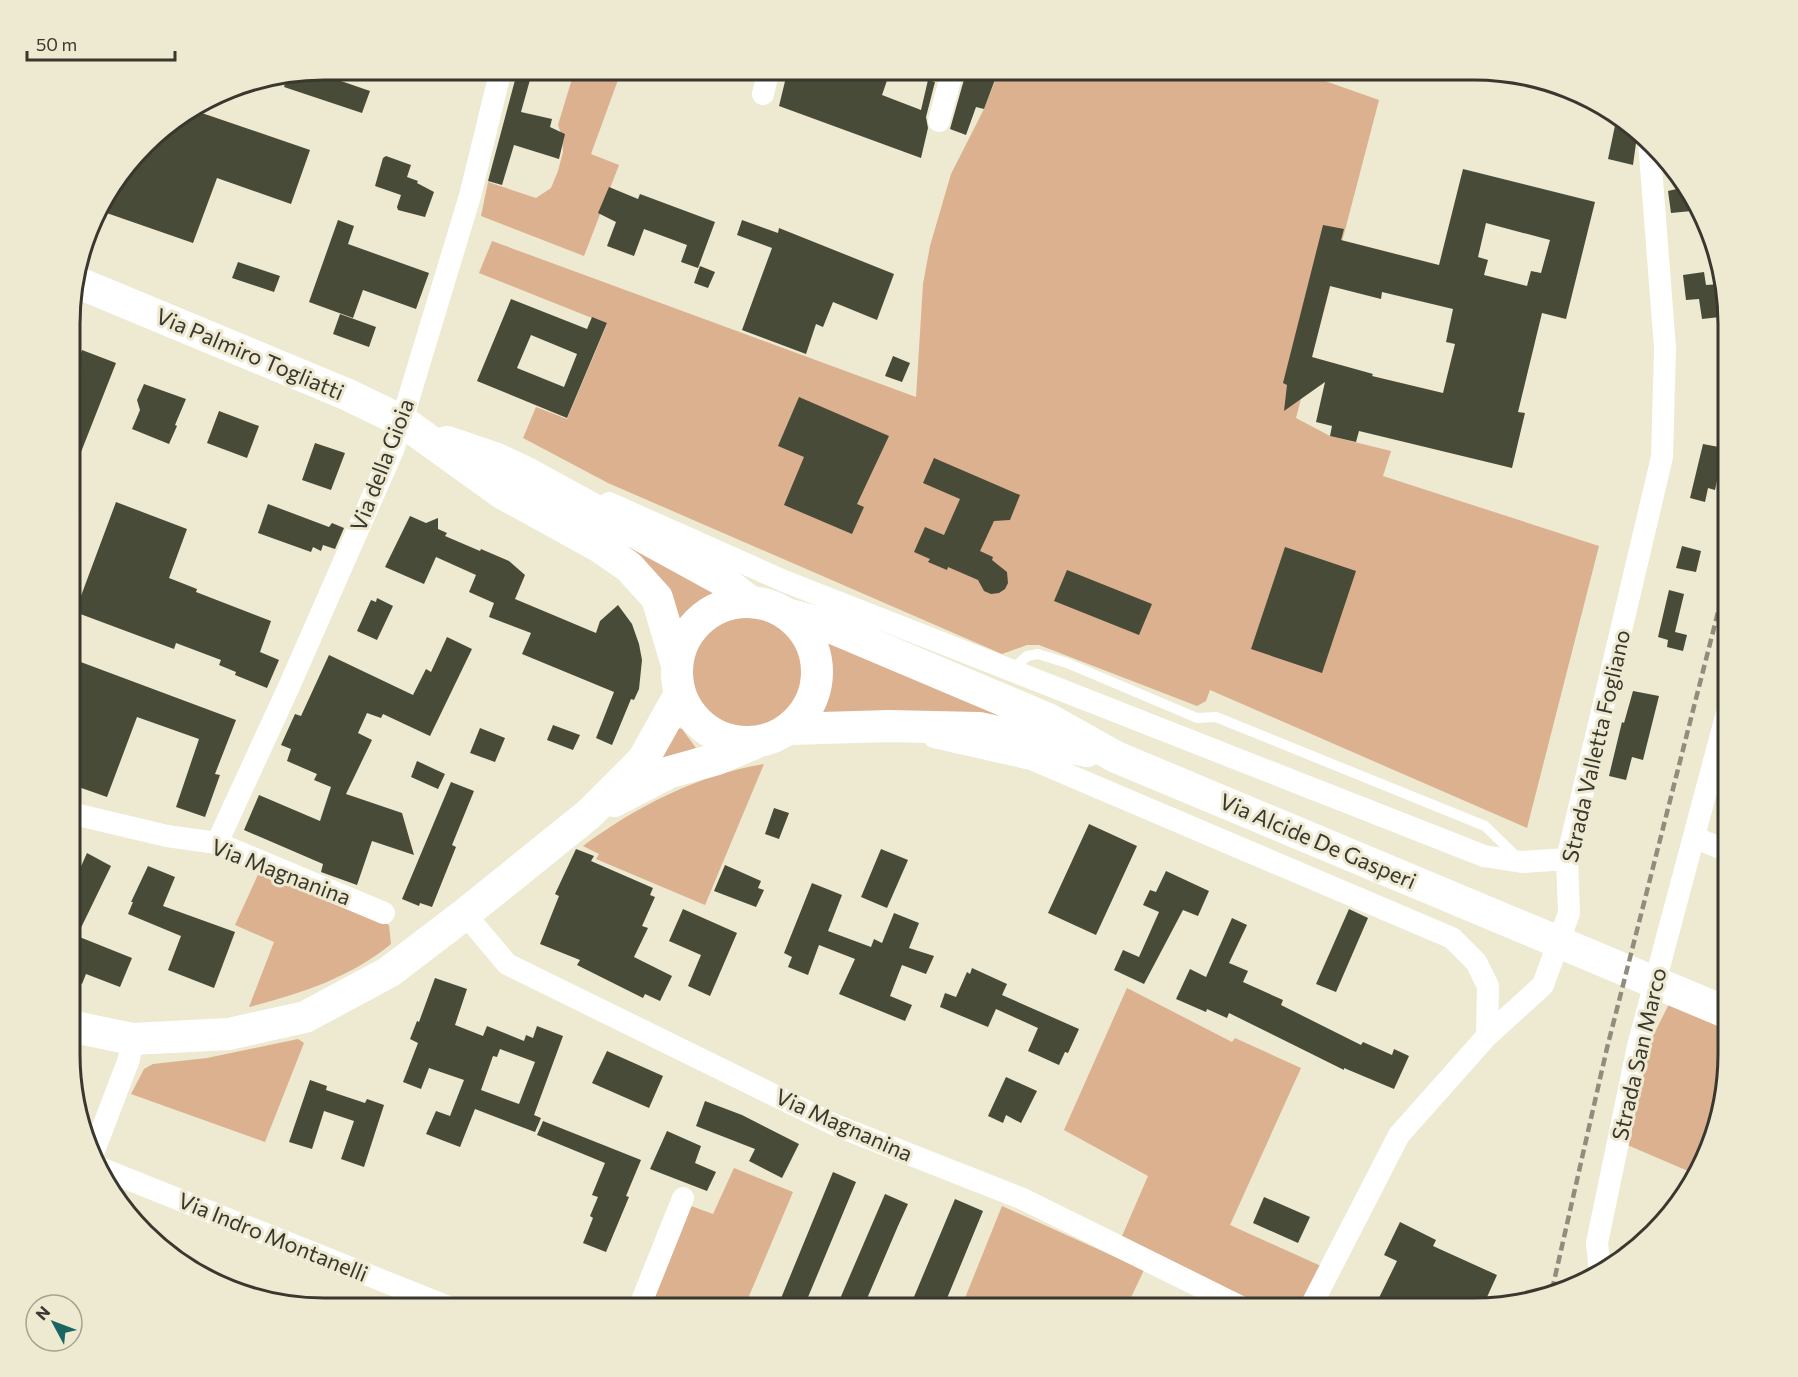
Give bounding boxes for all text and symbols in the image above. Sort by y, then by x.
scale bar [27,24,176,62]
text: 50 m [36,33,77,55]
street label: Via Palmiro Togliatti [152,302,348,405]
street label: Via della Gioia [344,395,419,535]
street label: Strada Valletta Fogliano [1556,627,1635,865]
street label: Via Alcide De Gasperi [1216,787,1421,894]
street label: Via Magnanina [208,833,355,911]
street label: Strada San Marco [1606,965,1671,1143]
street label: Via Magnanina [771,1082,917,1167]
street label: Via Indro Montanelli [174,1186,372,1287]
north arrow [24,1293,84,1353]
text: N [31,1302,53,1324]

